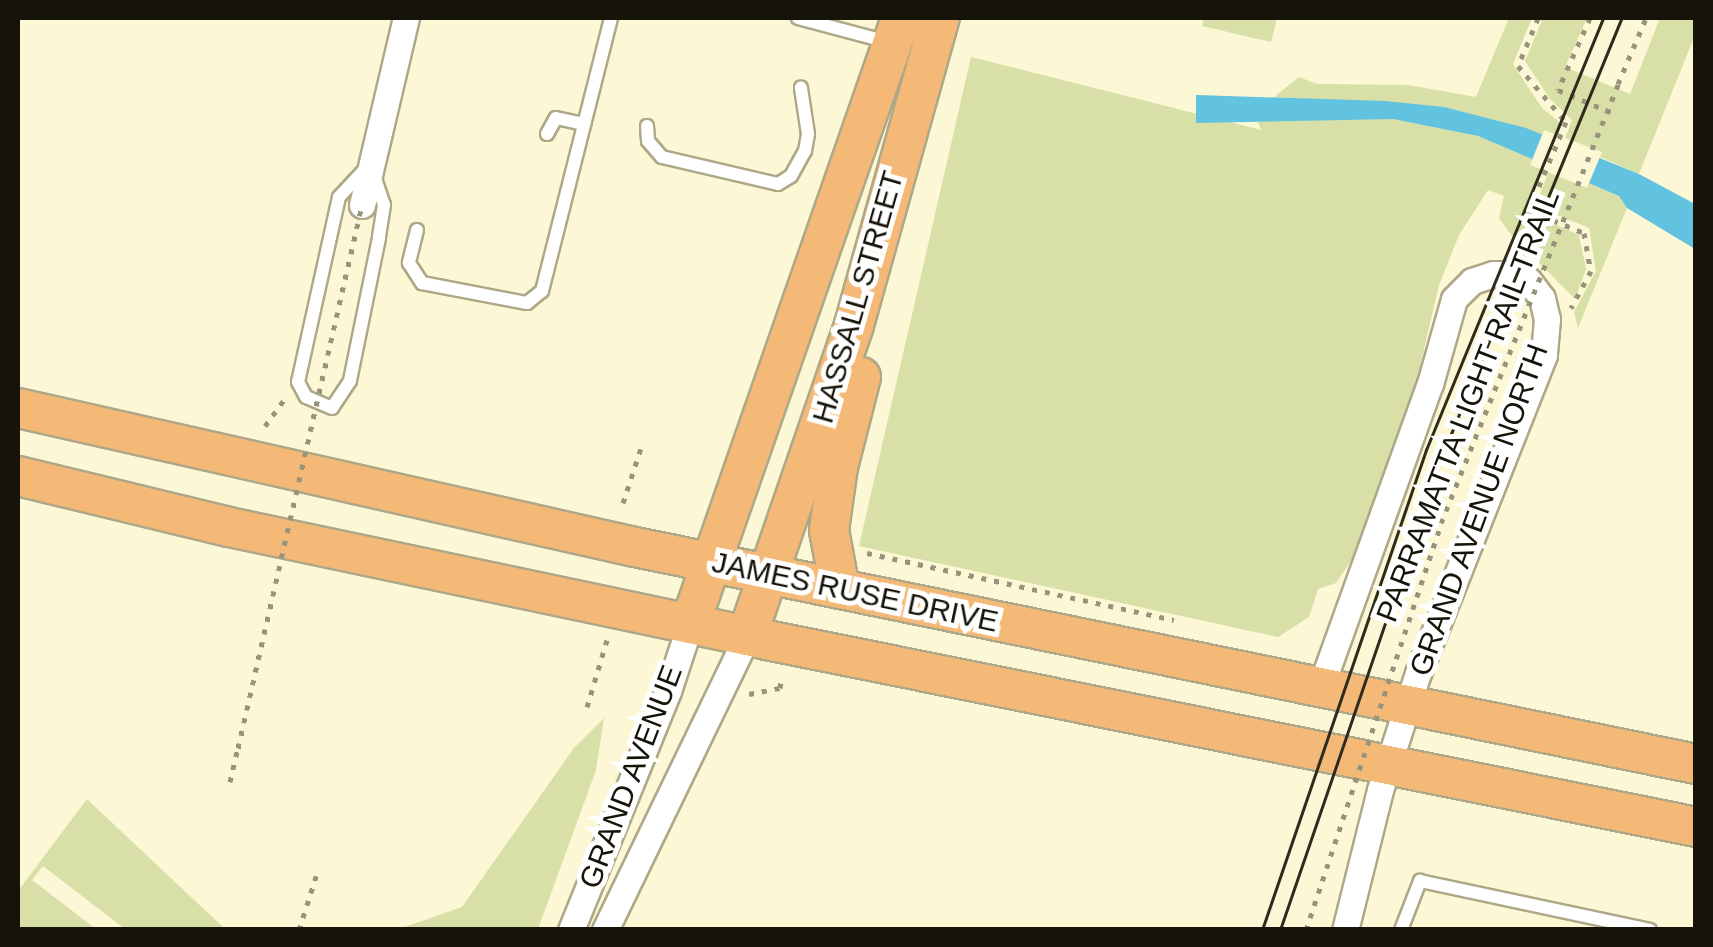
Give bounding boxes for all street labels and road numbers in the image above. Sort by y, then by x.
street label: HASSALL STREET [805,166,911,428]
street label: PARRAMATTA LIGHT RAIL TRAIL [1368,183,1568,629]
street label: GRAND AVENUE NORTH [1402,338,1556,682]
street label: JAMES RUSE DRIVE [709,544,1001,640]
street label: GRAND AVENUE [572,660,690,894]

